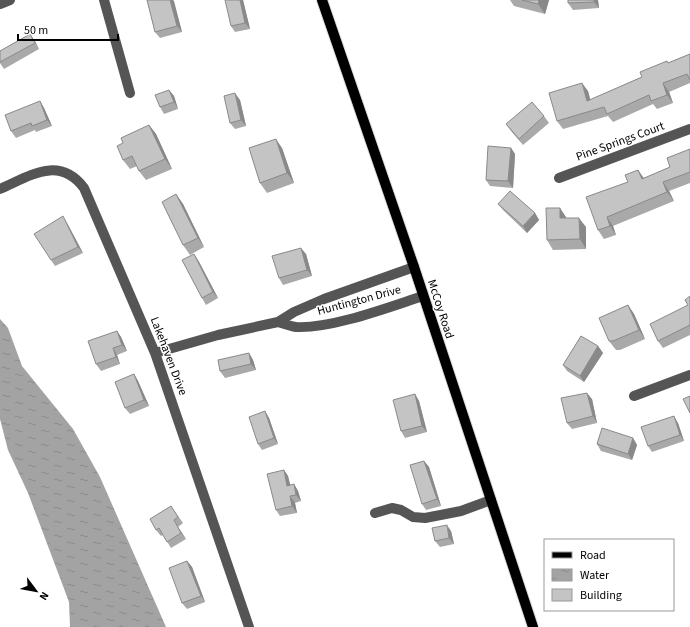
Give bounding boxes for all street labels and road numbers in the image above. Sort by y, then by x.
street label: Pine Springs Court [574,118,667,165]
street label: McCoy Road [423,277,458,341]
street label: Huntington Drive [315,281,403,320]
street label: Lakehaven Drive [146,315,191,398]

